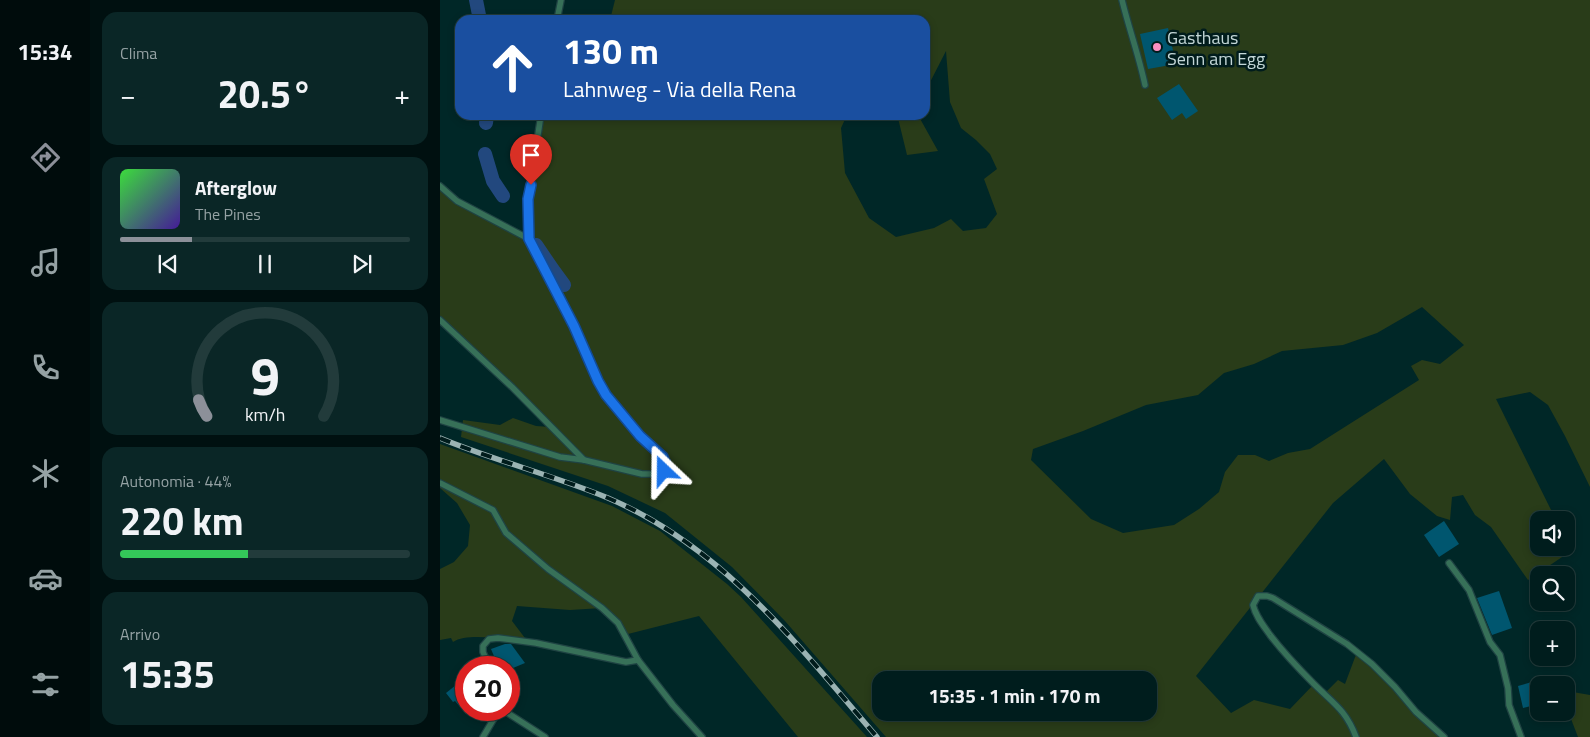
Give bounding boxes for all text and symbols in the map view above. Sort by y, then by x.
text: 130 m [563,24,659,78]
place label: Gasthaus Senn am Egg [1167,24,1265,72]
text: 15:34 [18,35,72,69]
icon: ahead [480,35,545,100]
text: Clima [120,41,157,65]
marker: Gasthaus Senn am Egg [1151,41,1163,53]
text: 20.5° [218,65,312,123]
text: Lahnweg - Via della Rena [563,72,796,106]
text: − [120,73,136,116]
text: + [394,73,410,116]
pin [510,134,552,185]
icon: directions [28,140,63,175]
icon: arrive [517,141,545,169]
text: Afterglow [195,173,277,202]
text: The Pines [195,202,261,226]
icon: music [28,245,63,280]
icon: previous [154,250,182,278]
icon: pause [251,250,279,278]
icon: next [348,250,376,278]
text: 9 [250,336,280,415]
icon: phone [28,350,63,385]
text: km/h [245,401,285,428]
position arrow [637,444,689,496]
icon: climate [28,456,63,491]
text: Autonomia · 44% [120,469,231,493]
text: 220 km [120,492,244,550]
map controls [1530,511,1575,721]
button: sound [1530,511,1575,556]
icon: car [28,561,63,596]
button: search [1530,566,1575,611]
button: + [1530,621,1575,666]
text: Arrivo [120,622,160,646]
text: 15:35 [120,645,215,703]
speed limit sign: 20 [455,656,520,721]
icon: filters [28,667,63,702]
button: − [1530,676,1575,721]
text: 15:35 · 1 min · 170 m [928,681,1101,710]

